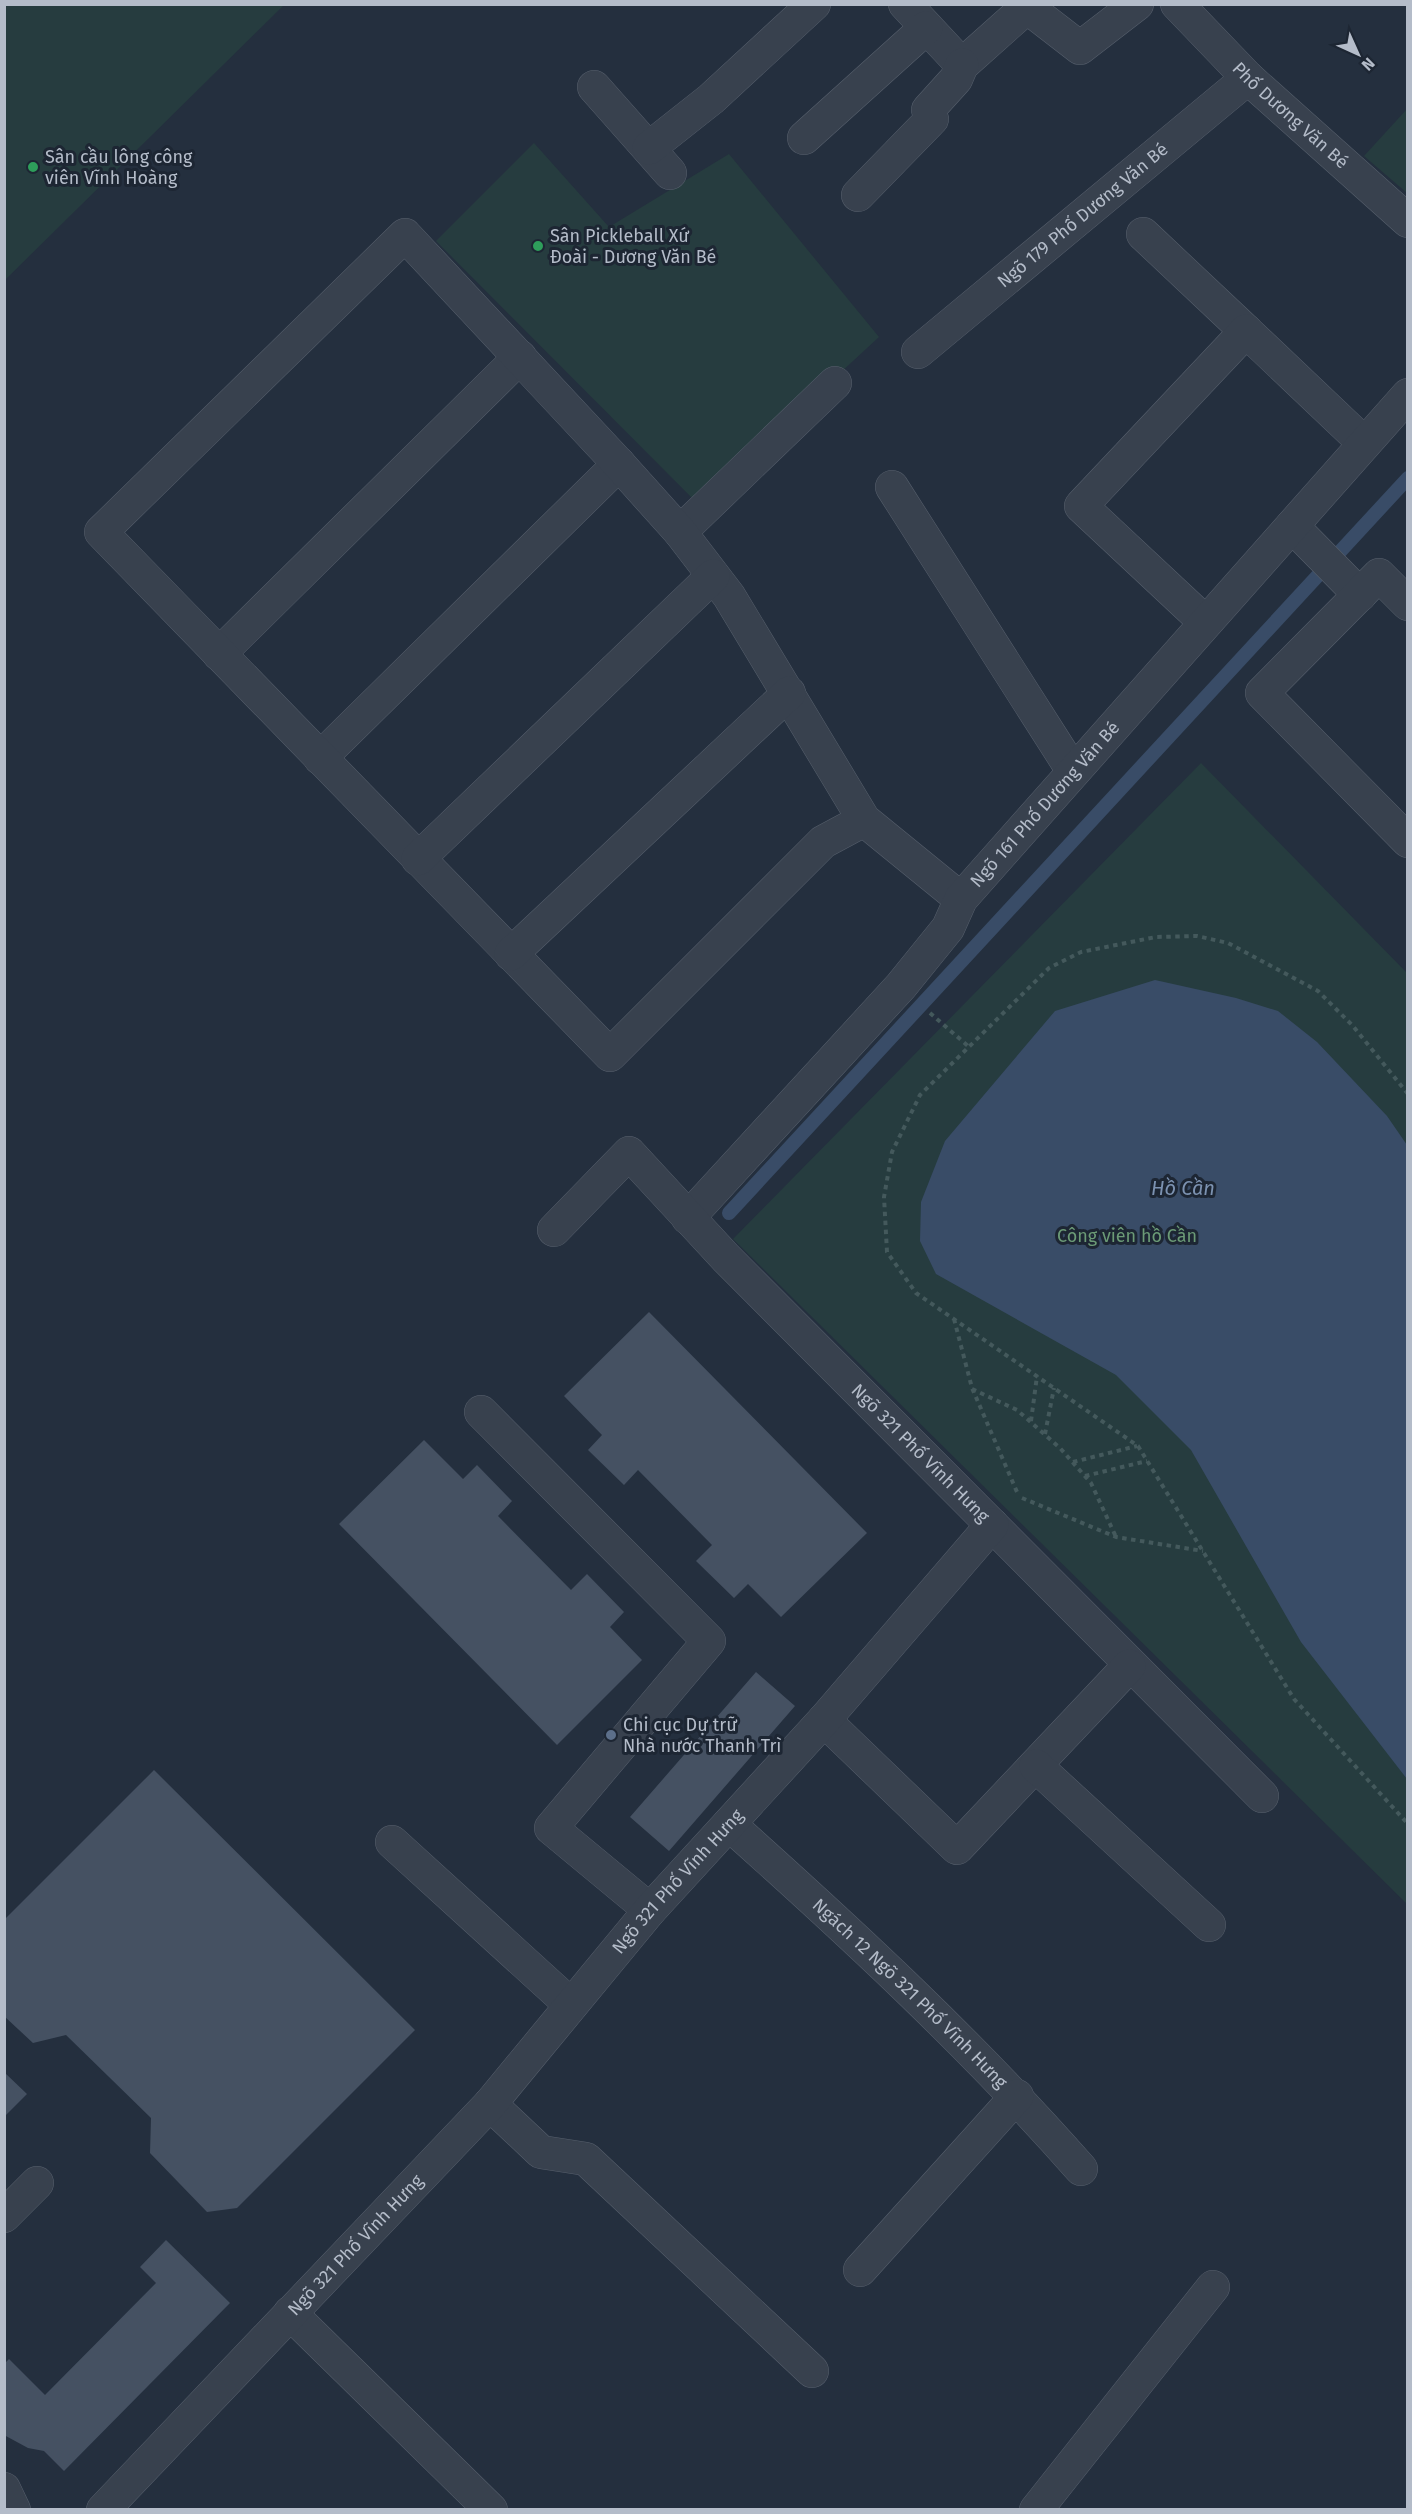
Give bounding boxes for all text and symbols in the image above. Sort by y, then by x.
north arrow [1328,24,1388,84]
text: N [1358,54,1379,75]
street label: Phố Dương Văn Bé [1228,57,1353,173]
street label: Ngõ 179 Phố Dương Văn Bé [993,138,1172,292]
place label: Sân cầu lông công viên Vĩnh Hoàng [45,146,193,189]
marker: Sân cầu lông công viên Vĩnh Hoàng [26,160,40,174]
place label: Sân Pickleball Xứ Đoài - Dương Văn Bé [550,225,716,268]
marker: Sân Pickleball Xứ Đoài - Dương Văn Bé [531,239,545,253]
street label: Ngõ 161 Phố Dương Văn Bé [966,717,1124,892]
water label: Hồ Cần [1151,1176,1215,1200]
park label: Công viên hồ Cần [1057,1225,1197,1247]
street label: Ngõ 321 Phố Vĩnh Hưng [847,1379,995,1528]
place label: Chi cục Dự trữ Nhà nước Thanh Trì [623,1714,781,1757]
marker: Chi cục Dự trữ Nhà nước Thanh Trì [604,1728,618,1742]
street label: Ngõ 321 Phố Vĩnh Hưng [607,1804,748,1958]
street label: Ngách 12 Ngõ 321 Phố Vĩnh Hưng [808,1894,1013,2093]
street label: Ngõ 321 Phố Vĩnh Hưng [283,2169,428,2320]

